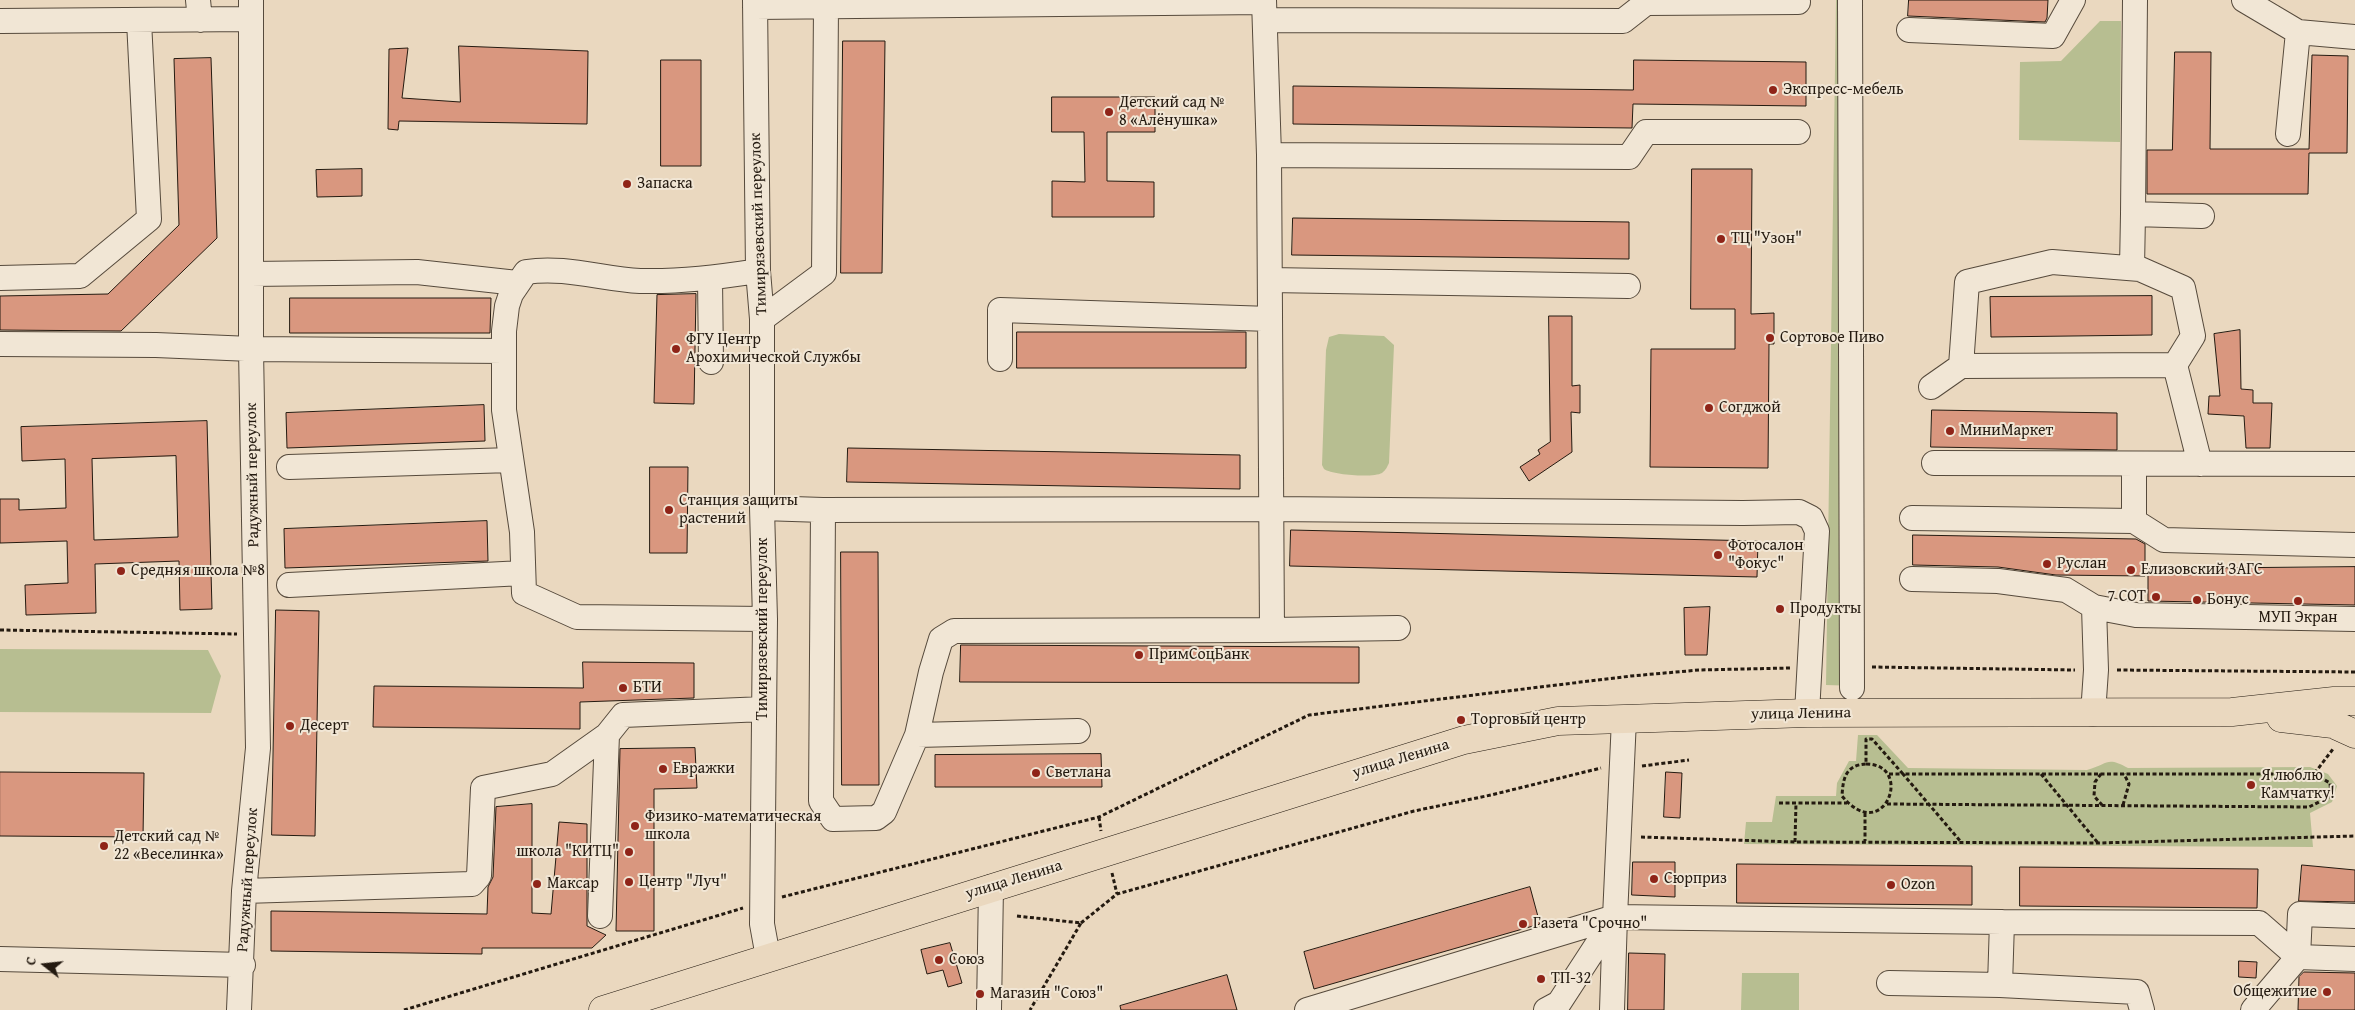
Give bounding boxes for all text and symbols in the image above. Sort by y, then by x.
place label: Экспресс-мебель [1783,80,1903,100]
marker: Экспресс-мебель [1767,84,1779,96]
place label: Детский сад № 8 «Алёнушка» [1119,93,1225,131]
marker: Детский сад № 8 «Алёнушка» [1103,106,1115,118]
street label: Тимирязевский переулок [746,132,772,316]
place label: Запаска [637,174,693,194]
marker: Запаска [621,178,633,190]
place label: ТЦ "Узон" [1731,229,1802,249]
marker: ТЦ "Узон" [1715,233,1727,245]
place label: Сортовое Пиво [1780,328,1884,348]
place label: ФГУ Центр Арохимической Службы [686,330,861,368]
marker: Сортовое Пиво [1764,332,1776,344]
marker: ФГУ Центр Арохимической Службы [670,343,682,355]
place label: Согджой [1719,398,1781,418]
marker: Согджой [1703,402,1715,414]
street label: Радужный переулок [242,403,264,547]
place label: МиниМаркет [1960,421,2053,441]
marker: МиниМаркет [1944,425,1956,437]
place label: Станция защиты растений [679,491,798,529]
marker: Станция защиты растений [663,504,675,516]
place label: Фотосалон "Фокус" [1728,536,1803,574]
street label: Тимирязевский переулок [753,538,773,720]
marker: Фотосалон "Фокус" [1712,549,1724,561]
place label: Руслан [2057,554,2107,574]
marker: Руслан [2041,558,2053,570]
place label: Елизовский ЗАГС [2141,560,2263,580]
place label: Средняя школа №8 [131,561,265,581]
marker: Елизовский ЗАГС [2125,564,2137,576]
marker: Средняя школа №8 [115,565,127,577]
place label: 7 СОТ [2107,587,2146,607]
place label: Бонус [2207,590,2249,610]
marker: 7 СОТ [2150,591,2162,603]
marker: Бонус [2191,594,2203,606]
marker: МУП Экран [2292,595,2304,607]
place label: Продукты [1790,599,1861,619]
marker: Продукты [1774,603,1786,615]
place label: МУП Экран [2258,608,2338,628]
place label: ПримСоцБанк [1149,645,1249,665]
marker: ПримСоцБанк [1133,649,1145,661]
place label: БТИ [633,678,662,698]
marker: БТИ [617,682,629,694]
street label: улица Ленина [1751,704,1851,724]
place label: Торговый центр [1471,710,1586,730]
marker: Торговый центр [1455,714,1467,726]
place label: Десерт [300,716,349,736]
marker: Десерт [284,720,296,732]
street label: улица Ленина [1350,735,1452,783]
place label: Евражки [673,759,735,779]
marker: Евражки [657,763,669,775]
place label: Светлана [1046,763,1111,783]
place label: Я люблю Камчатку! [2261,766,2335,804]
marker: Светлана [1030,767,1042,779]
marker: Я люблю Камчатку! [2245,779,2257,791]
street label: Радужный переулок [233,807,263,953]
place label: Физико-математическая школа [645,807,821,845]
marker: Физико-математическая школа [629,820,641,832]
place label: Детский сад № 22 «Веселинка» [114,827,224,865]
marker: Детский сад № 22 «Веселинка» [98,840,110,852]
place label: школа "КИТЦ" [516,842,619,862]
marker: школа "КИТЦ" [623,846,635,858]
street label: улица Ленина [963,856,1065,904]
place label: Сюрприз [1664,869,1727,889]
place label: Центр "Луч" [639,872,727,892]
marker: Сюрприз [1648,873,1660,885]
place label: Максар [547,874,599,894]
place label: Ozon [1901,875,1935,895]
marker: Центр "Луч" [623,876,635,888]
marker: Максар [531,878,543,890]
marker: Ozon [1885,879,1897,891]
place label: Газета "Срочно" [1533,914,1647,934]
marker: Газета "Срочно" [1517,918,1529,930]
north arrow [20,940,70,990]
place label: Союз [949,950,984,970]
text: С [20,954,41,967]
marker: Союз [933,954,945,966]
place label: ТП-32 [1551,969,1591,989]
marker: ТП-32 [1535,973,1547,985]
place label: Общежитие [2233,982,2317,1002]
place label: Магазин "Союз" [990,984,1103,1004]
marker: Общежитие [2321,986,2333,998]
marker: Магазин "Союз" [974,988,986,1000]

